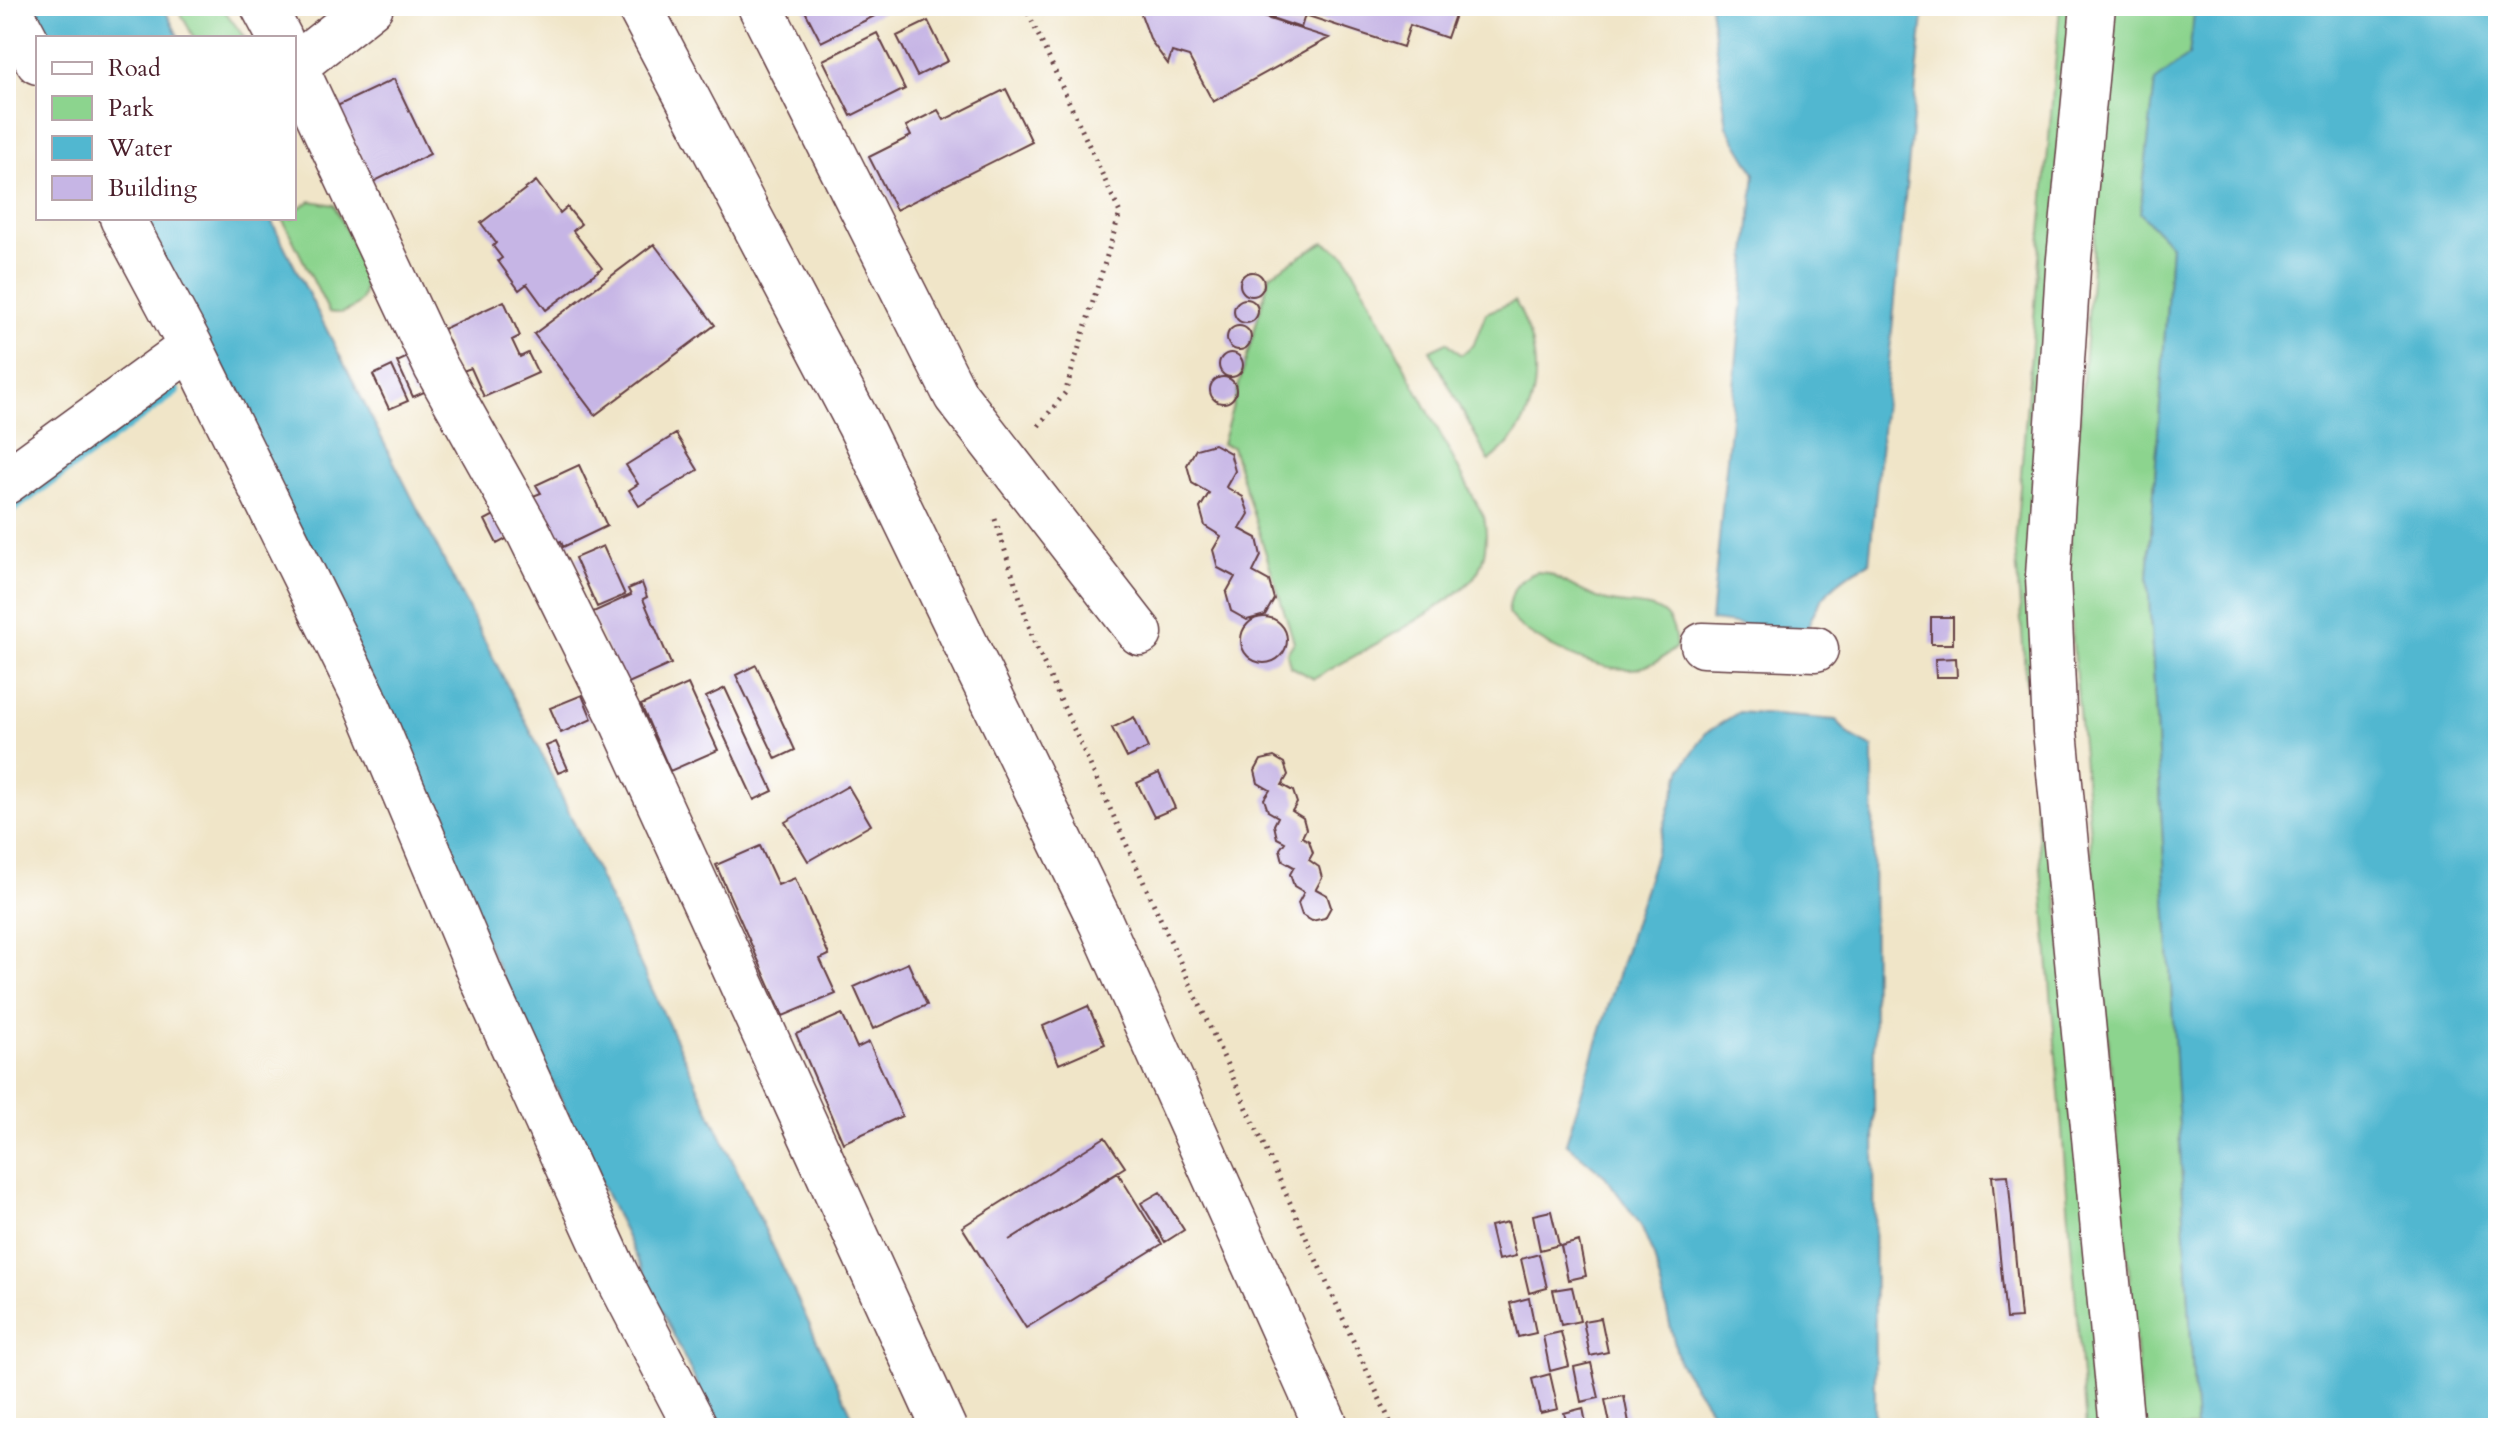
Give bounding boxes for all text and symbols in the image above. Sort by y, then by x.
legend [36,36,296,220]
text: Road [108,52,161,85]
text: Park [108,92,154,125]
text: Water [107,132,172,165]
text: Building [108,172,198,205]

